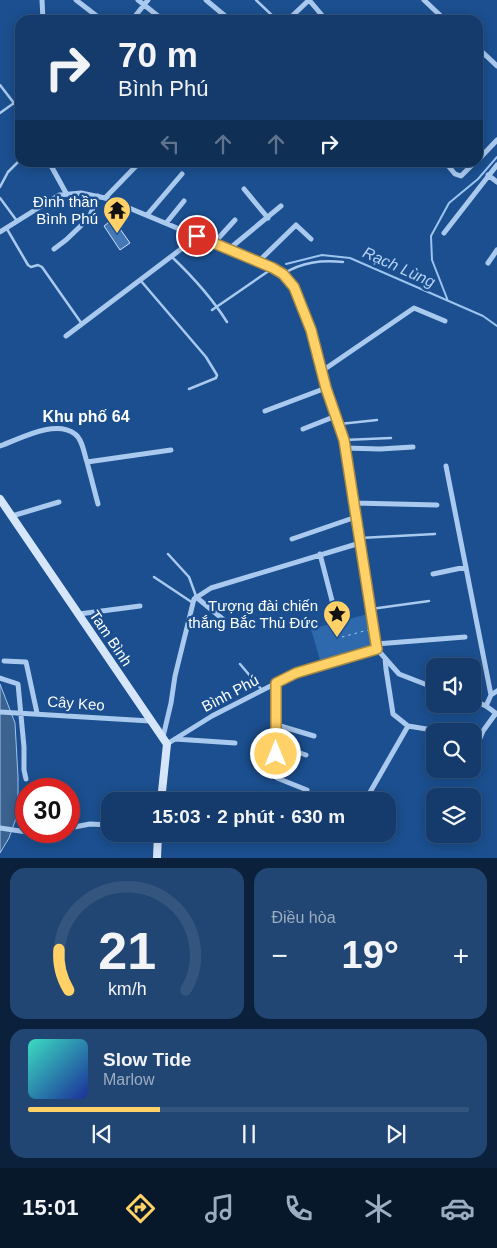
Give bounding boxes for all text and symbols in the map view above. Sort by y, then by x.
icon: right [35,35,100,100]
text: 70 m [118,35,198,74]
text: Bình Phú [118,76,209,101]
icon: left [156,130,184,158]
icon: ahead [209,130,237,158]
icon: ahead [262,130,290,158]
icon: right [315,130,343,158]
place label: Đình thần Bình Phú [33,193,98,227]
temple icon: Đình thần Bình Phú [102,195,132,234]
pin [176,215,218,257]
icon: arrive [183,222,211,250]
water label: Rạch Lùng [360,243,438,291]
district label: Khu phố 64 [42,408,130,425]
place label: Tượng đài chiến thắng Bắc Thủ Đức [188,597,318,631]
place icon: Tượng đài chiến thắng Bắc Thủ Đức [322,599,352,638]
street label: Tam Bình [86,607,136,669]
map controls [426,658,481,843]
button: sound [426,658,481,713]
street label: Bình Phú [199,671,261,715]
street label: Cây Keo [47,693,105,713]
button: search [426,723,481,778]
position arrow [249,727,301,779]
speed limit sign: 30 [15,778,80,843]
button: layers [426,788,481,843]
text: 15:03 · 2 phút · 630 m [152,806,345,827]
text: Điều hòa [272,909,336,926]
text: 21 [98,922,156,980]
text: 19° [342,934,399,976]
text: − [272,940,288,971]
text: + [453,940,469,971]
text: km/h [107,979,146,999]
text: Slow Tide [103,1049,191,1070]
text: Marlow [103,1071,155,1088]
icon: previous [88,1120,116,1148]
icon: pause [235,1120,263,1148]
icon: next [382,1120,410,1148]
icon: directions [123,1191,158,1226]
icon: music [202,1191,237,1226]
icon: phone [281,1191,316,1226]
icon: climate [361,1191,396,1226]
icon: car [440,1191,475,1226]
text: 15:01 [22,1195,78,1220]

